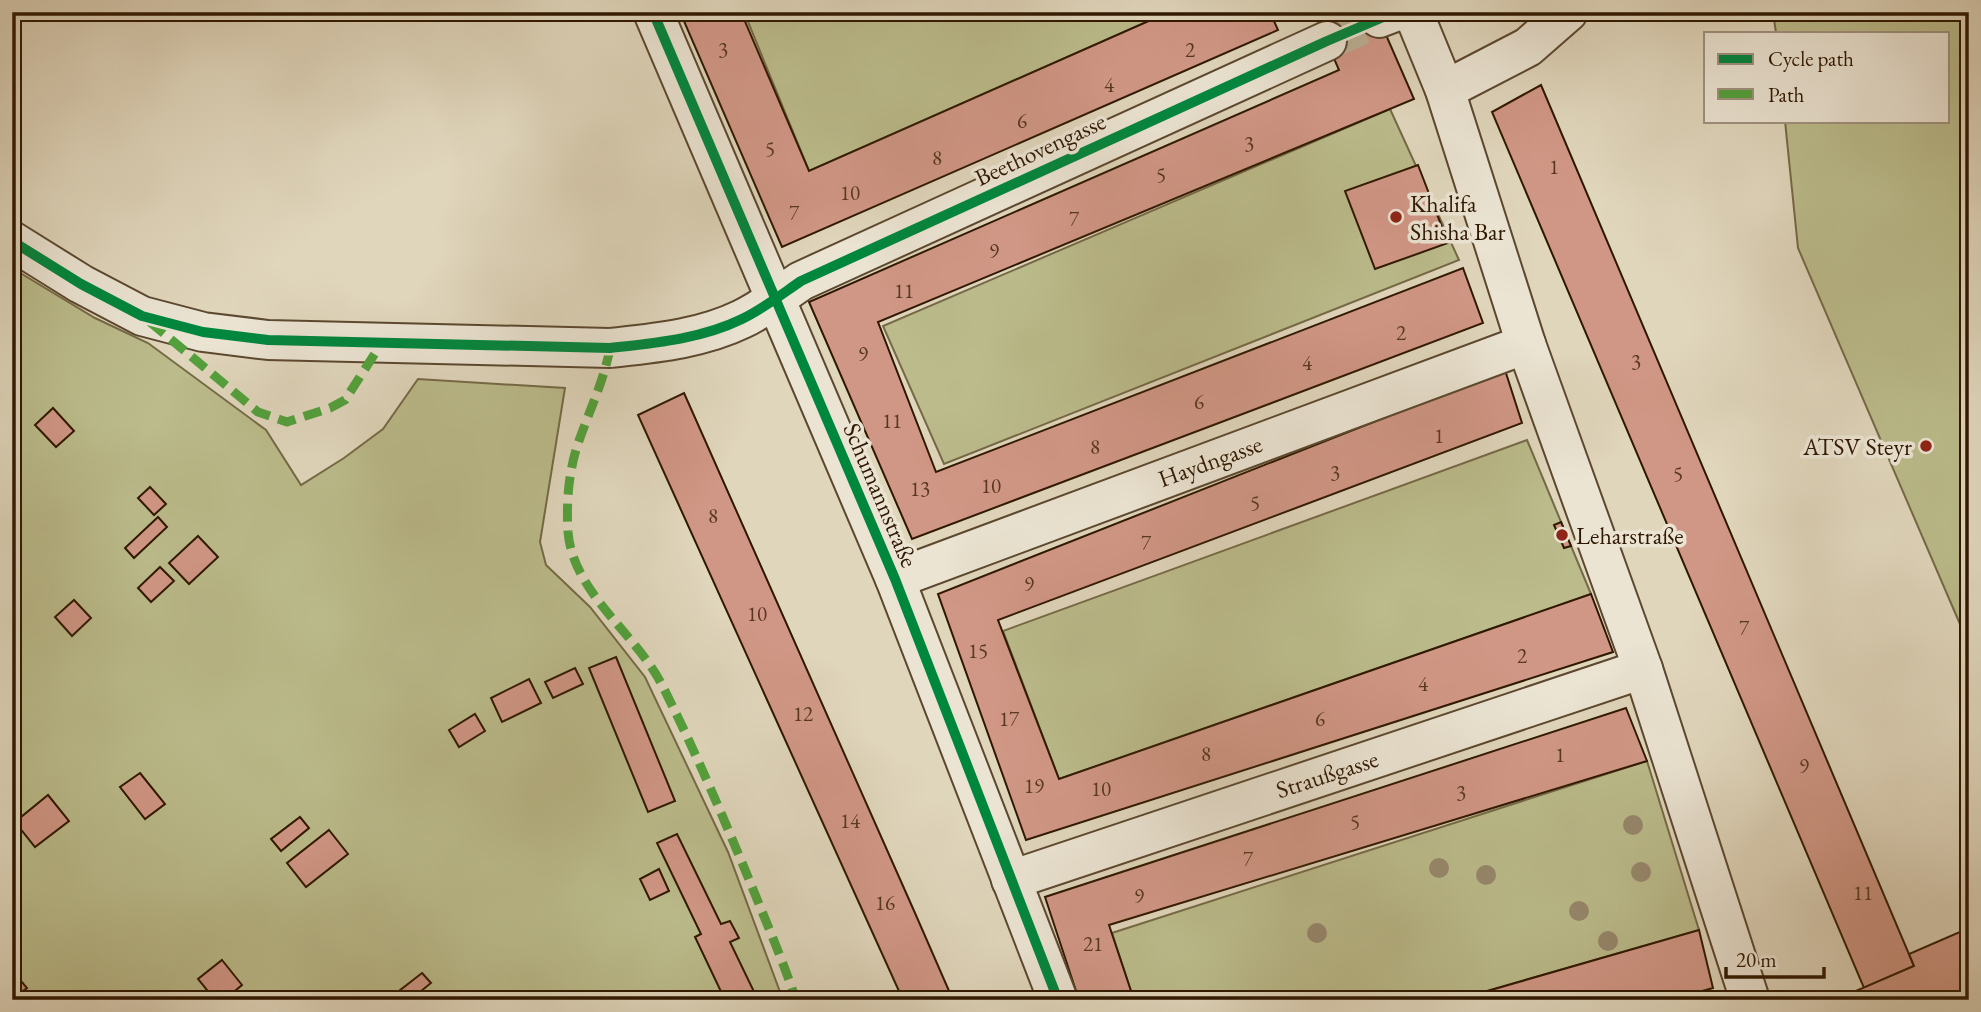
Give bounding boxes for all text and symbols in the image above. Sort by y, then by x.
legend [1704,32,1950,122]
house number: 3 [718,36,728,63]
house number: 2 [1185,36,1195,63]
text: Cycle path [1768,45,1854,72]
house number: 4 [1104,71,1115,98]
text: Path [1768,81,1805,108]
street label: Beethovengasse [970,105,1110,193]
house number: 6 [1017,107,1027,134]
house number: 3 [1244,130,1254,157]
house number: 5 [765,135,775,162]
house number: 8 [932,144,942,171]
house number: 1 [1549,153,1559,180]
house number: 5 [1156,161,1166,188]
house number: 10 [840,179,860,206]
place label: Khalifa Shisha Bar [1410,188,1506,247]
house number: 7 [789,199,800,226]
house number: 7 [1069,205,1080,232]
marker: Khalifa Shisha Bar [1388,209,1404,225]
house number: 9 [989,237,999,264]
house number: 11 [894,277,914,304]
house number: 2 [1396,319,1406,346]
house number: 9 [858,340,868,367]
house number: 3 [1631,348,1641,375]
house number: 4 [1302,349,1313,376]
house number: 6 [1194,388,1204,415]
house number: 11 [882,407,902,434]
street label: Schumannstraße [837,418,925,572]
house number: 1 [1434,422,1444,449]
street label: Haydngasse [1154,428,1266,494]
place label: ATSV Steyr [1802,431,1912,462]
house number: 8 [1090,433,1100,460]
marker: ATSV Steyr [1918,438,1934,454]
house number: 3 [1330,459,1340,486]
house number: 5 [1673,460,1683,487]
house number: 10 [981,472,1001,499]
house number: 13 [910,475,930,502]
house number: 5 [1250,489,1260,516]
house number: 8 [708,502,718,529]
place label: Leharstraße [1576,520,1684,551]
marker: Leharstraße [1554,527,1570,543]
house number: 7 [1141,529,1152,556]
house number: 9 [1024,570,1034,597]
house number: 10 [747,600,767,627]
house number: 7 [1739,614,1750,641]
house number: 15 [968,637,988,664]
house number: 2 [1517,642,1527,669]
house number: 4 [1418,670,1429,697]
house number: 12 [793,700,813,727]
house number: 17 [999,705,1020,732]
house number: 6 [1315,705,1325,732]
house number: 8 [1201,740,1211,767]
house number: 1 [1555,741,1565,768]
street label: Straußgasse [1272,743,1382,805]
house number: 9 [1799,752,1809,779]
house number: 19 [1024,772,1044,799]
house number: 10 [1091,775,1111,802]
house number: 3 [1456,779,1466,806]
house number: 14 [840,807,861,834]
house number: 5 [1350,808,1360,835]
house number: 7 [1243,845,1254,872]
house number: 11 [1853,879,1873,906]
house number: 9 [1134,882,1144,909]
house number: 16 [875,889,895,916]
house number: 21 [1083,930,1103,957]
scale bar [1726,935,1824,979]
text: 20 m [1736,946,1777,973]

